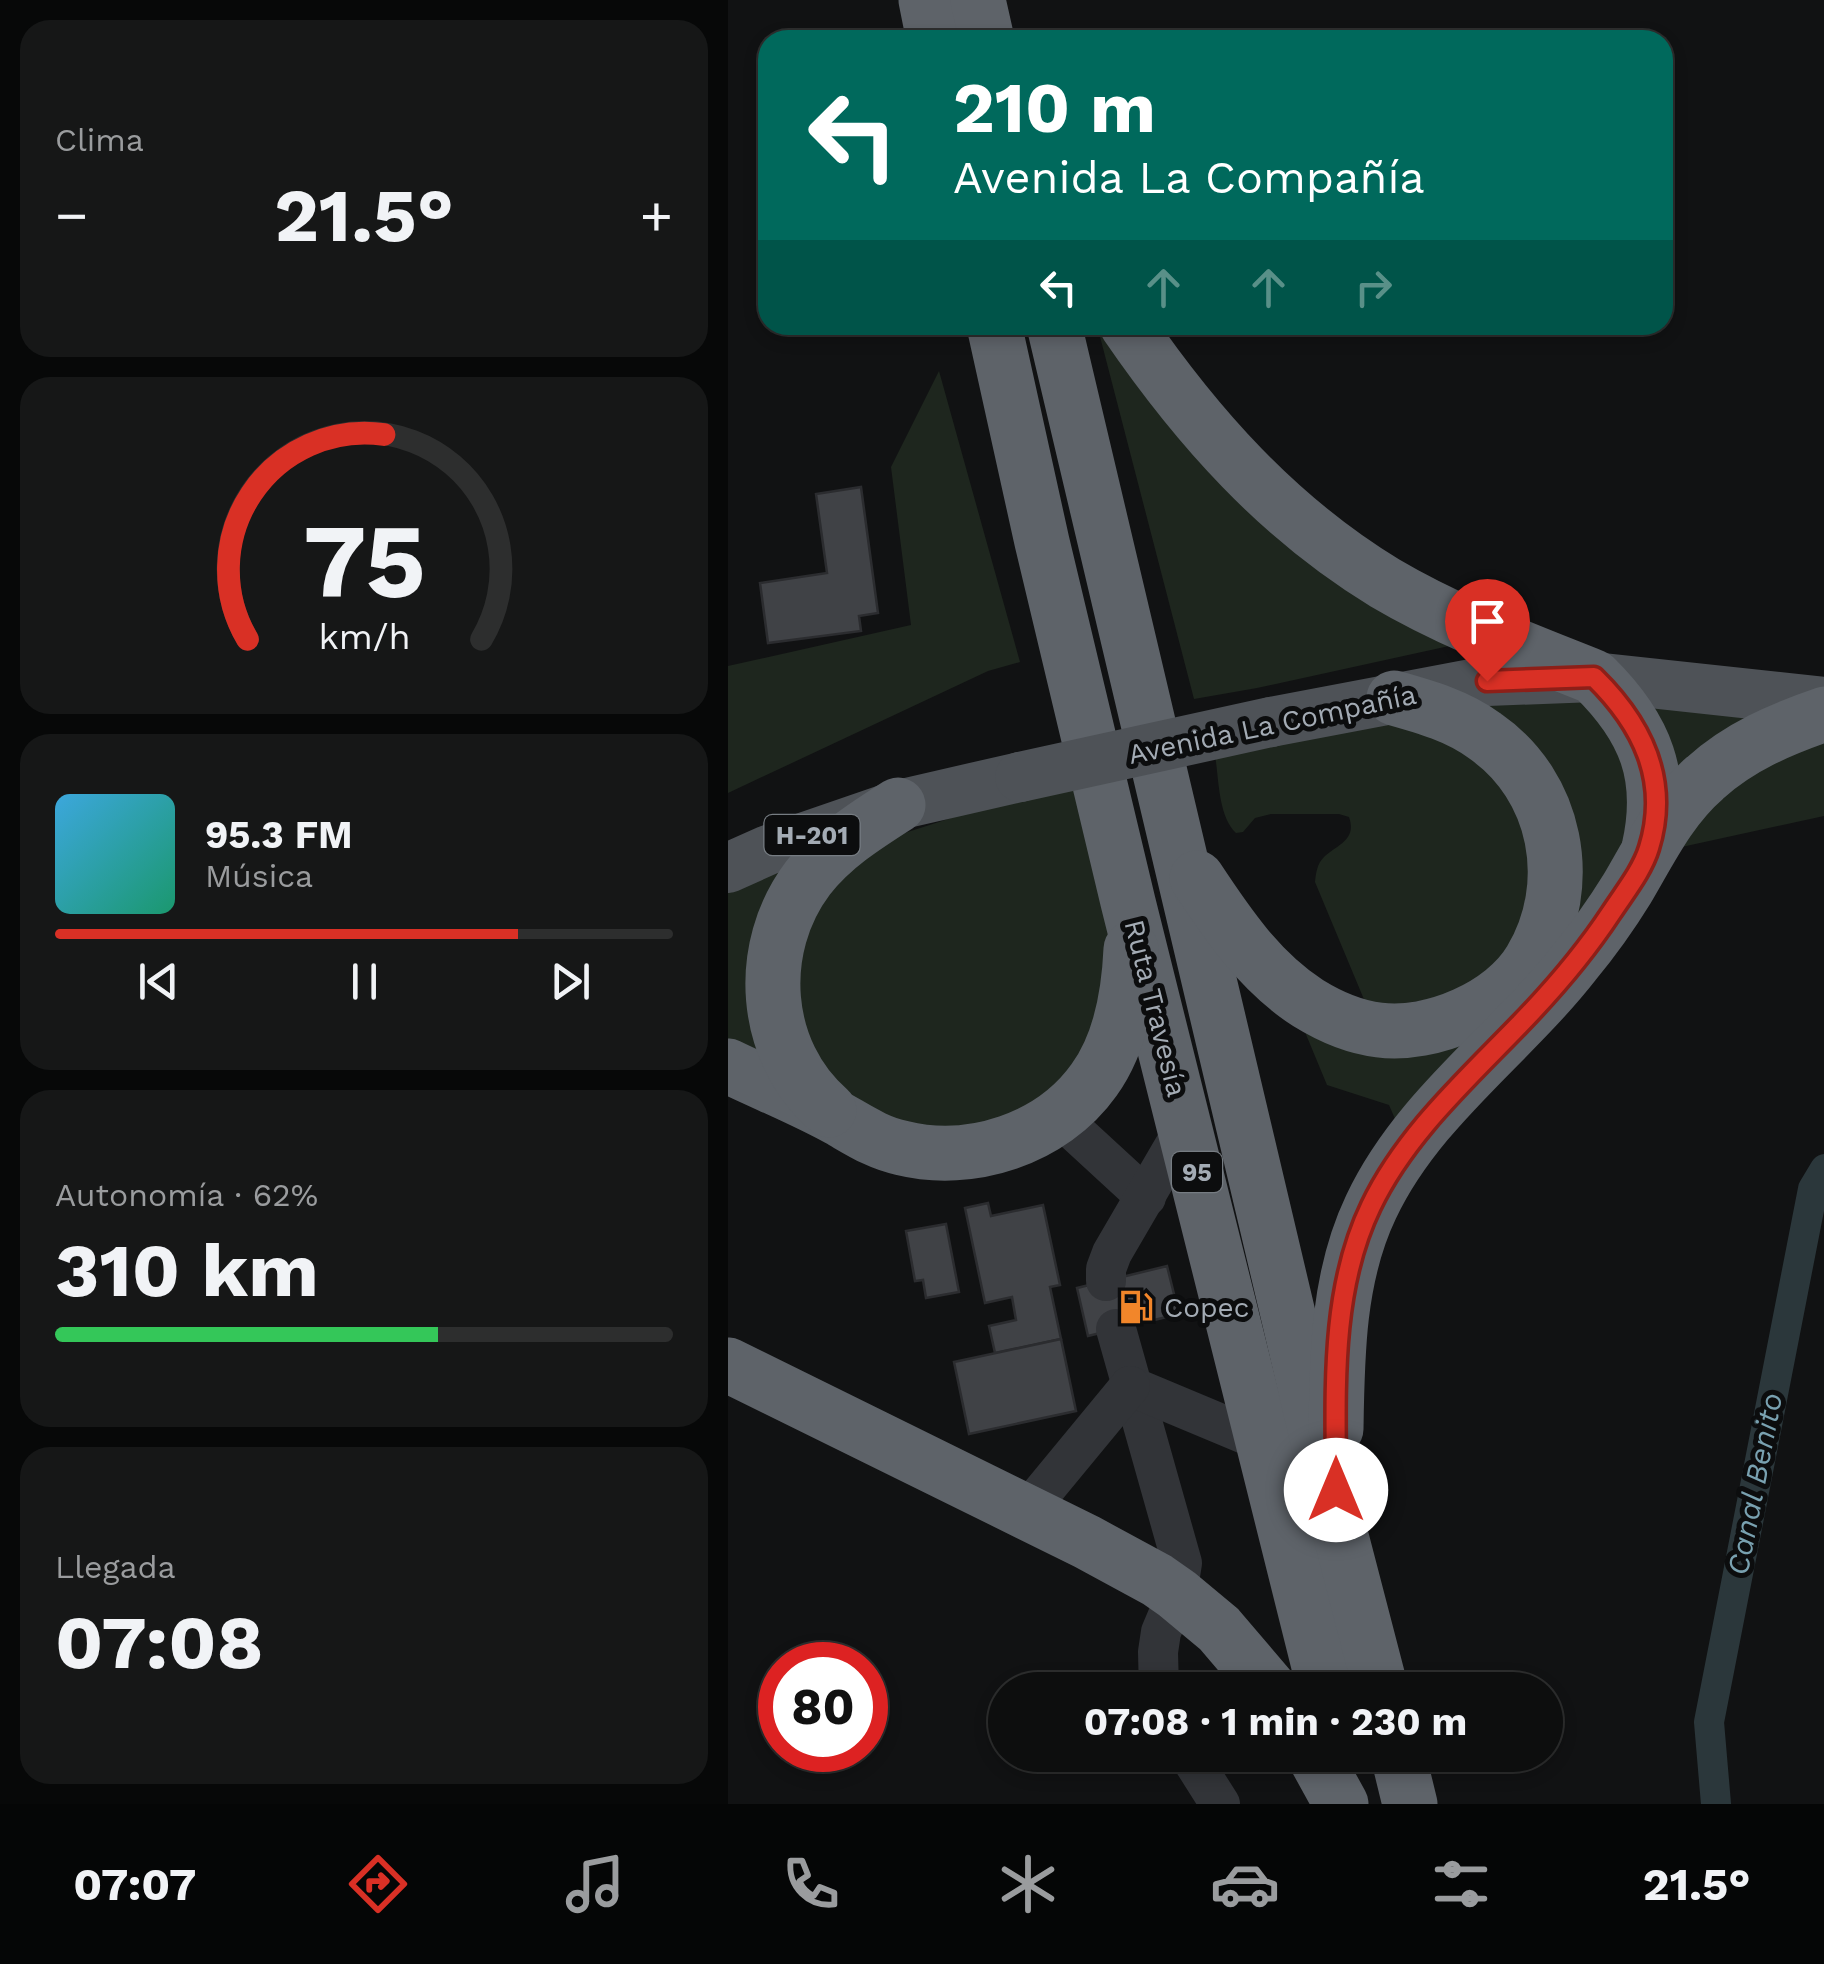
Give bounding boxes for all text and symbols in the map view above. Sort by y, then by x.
text: 210 m [953,67,1156,149]
icon: left [788,70,918,200]
text: Clima [55,121,144,159]
text: Avenida La Compañía [953,151,1425,204]
text: 21.5° [274,171,454,259]
text: − [55,183,88,247]
text: + [640,183,673,247]
icon: left [1031,260,1086,315]
icon: ahead [1136,260,1191,315]
icon: ahead [1241,260,1296,315]
icon: right [1346,260,1401,315]
text: 75 [303,500,425,622]
pin [1445,579,1530,682]
icon: arrive [1460,594,1515,649]
text: km/h [318,616,410,658]
street label: Avenida La Compañía [1125,678,1419,771]
text: 95.3 FM [205,813,353,857]
road number: H-201 [764,815,860,855]
text: Música [205,857,313,895]
street label: Ruta Travesía [1118,916,1194,1100]
icon: previous [131,954,186,1009]
icon: pause [337,954,392,1009]
icon: next [543,954,598,1009]
road number: 95 [1172,1152,1222,1192]
text: Autonomía · 62% [55,1176,318,1214]
text: 310 km [55,1226,319,1314]
fuel station icon: Copec [1117,1288,1155,1326]
place label: Copec [1164,1291,1249,1324]
water label: Canal Benito [1720,1390,1789,1578]
position arrow [1284,1438,1388,1542]
text: Llegada [55,1548,176,1586]
text: 07:08 [55,1598,264,1686]
speed limit sign: 80 [758,1642,888,1772]
text: 07:08 · 1 min · 230 m [1084,1700,1467,1744]
icon: directions [343,1849,413,1919]
icon: music [560,1849,630,1919]
icon: phone [776,1849,846,1919]
icon: climate [993,1849,1063,1919]
icon: car [1210,1849,1280,1919]
icon: filters [1426,1849,1496,1919]
text: 07:07 [73,1858,196,1911]
text: 21.5° [1643,1858,1751,1911]

